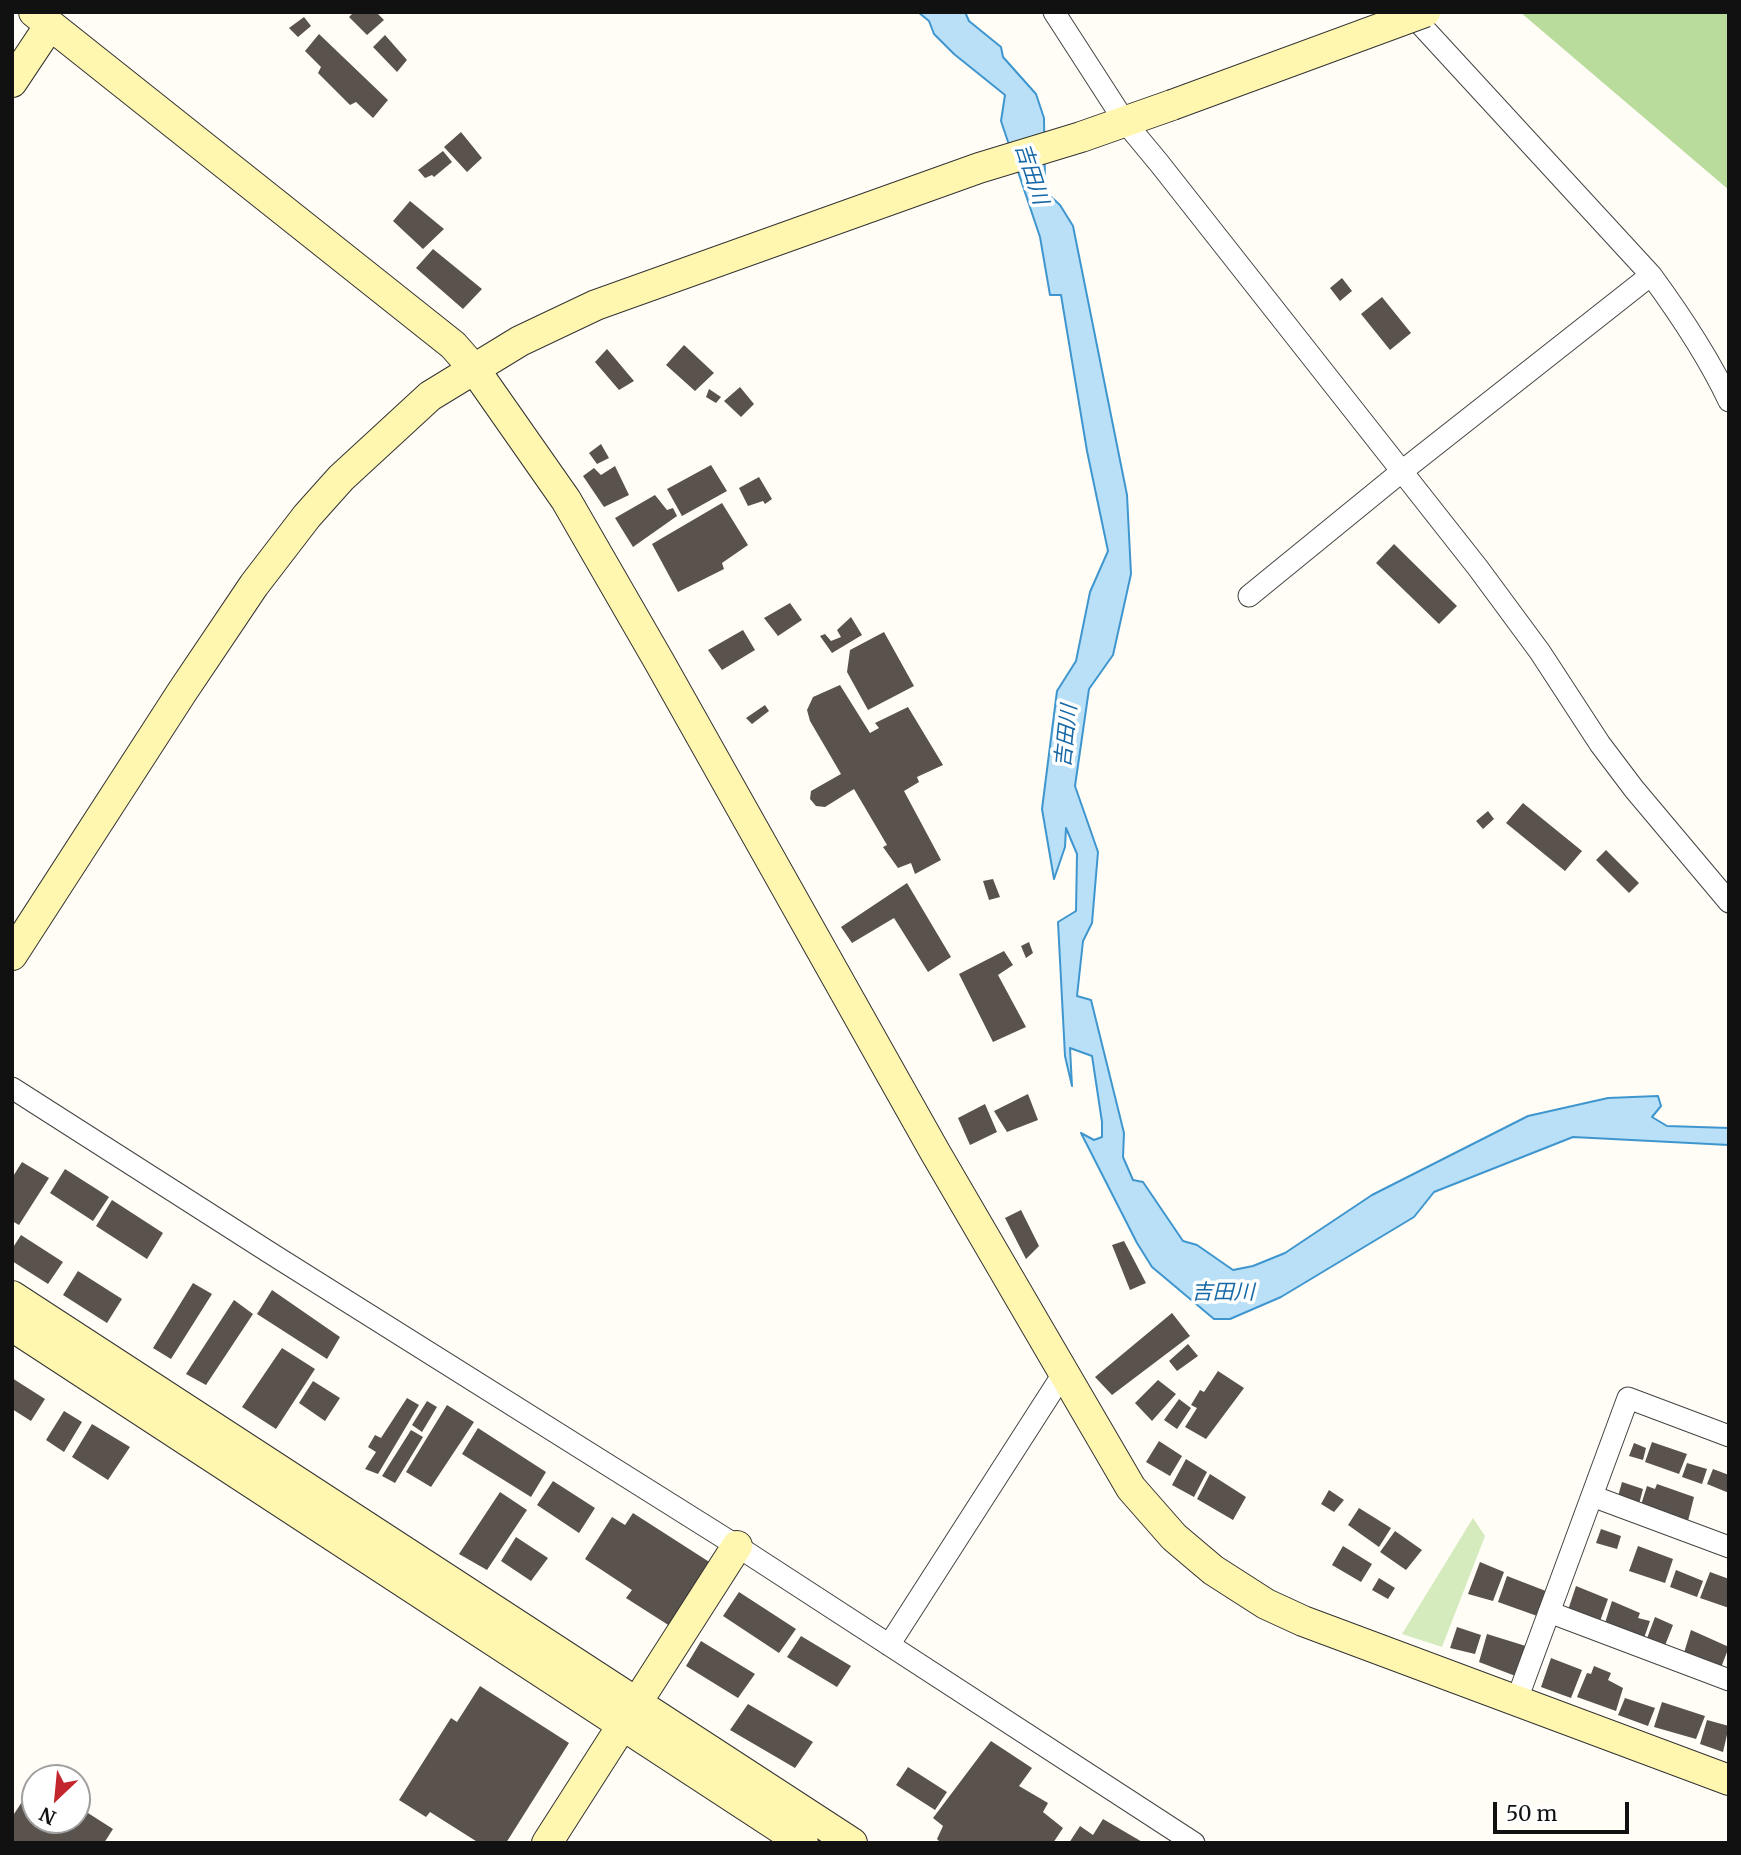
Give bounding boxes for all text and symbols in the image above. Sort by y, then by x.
water label: 吉田川 [1009,140,1053,208]
water label: 吉田川 [1051,703,1083,769]
water label: 吉田川 [1192,1280,1254,1306]
north arrow [21,1764,91,1834]
scale bar [1496,1788,1632,1832]
text: 50 m [1506,1800,1557,1827]
text: N [36,1802,60,1830]

